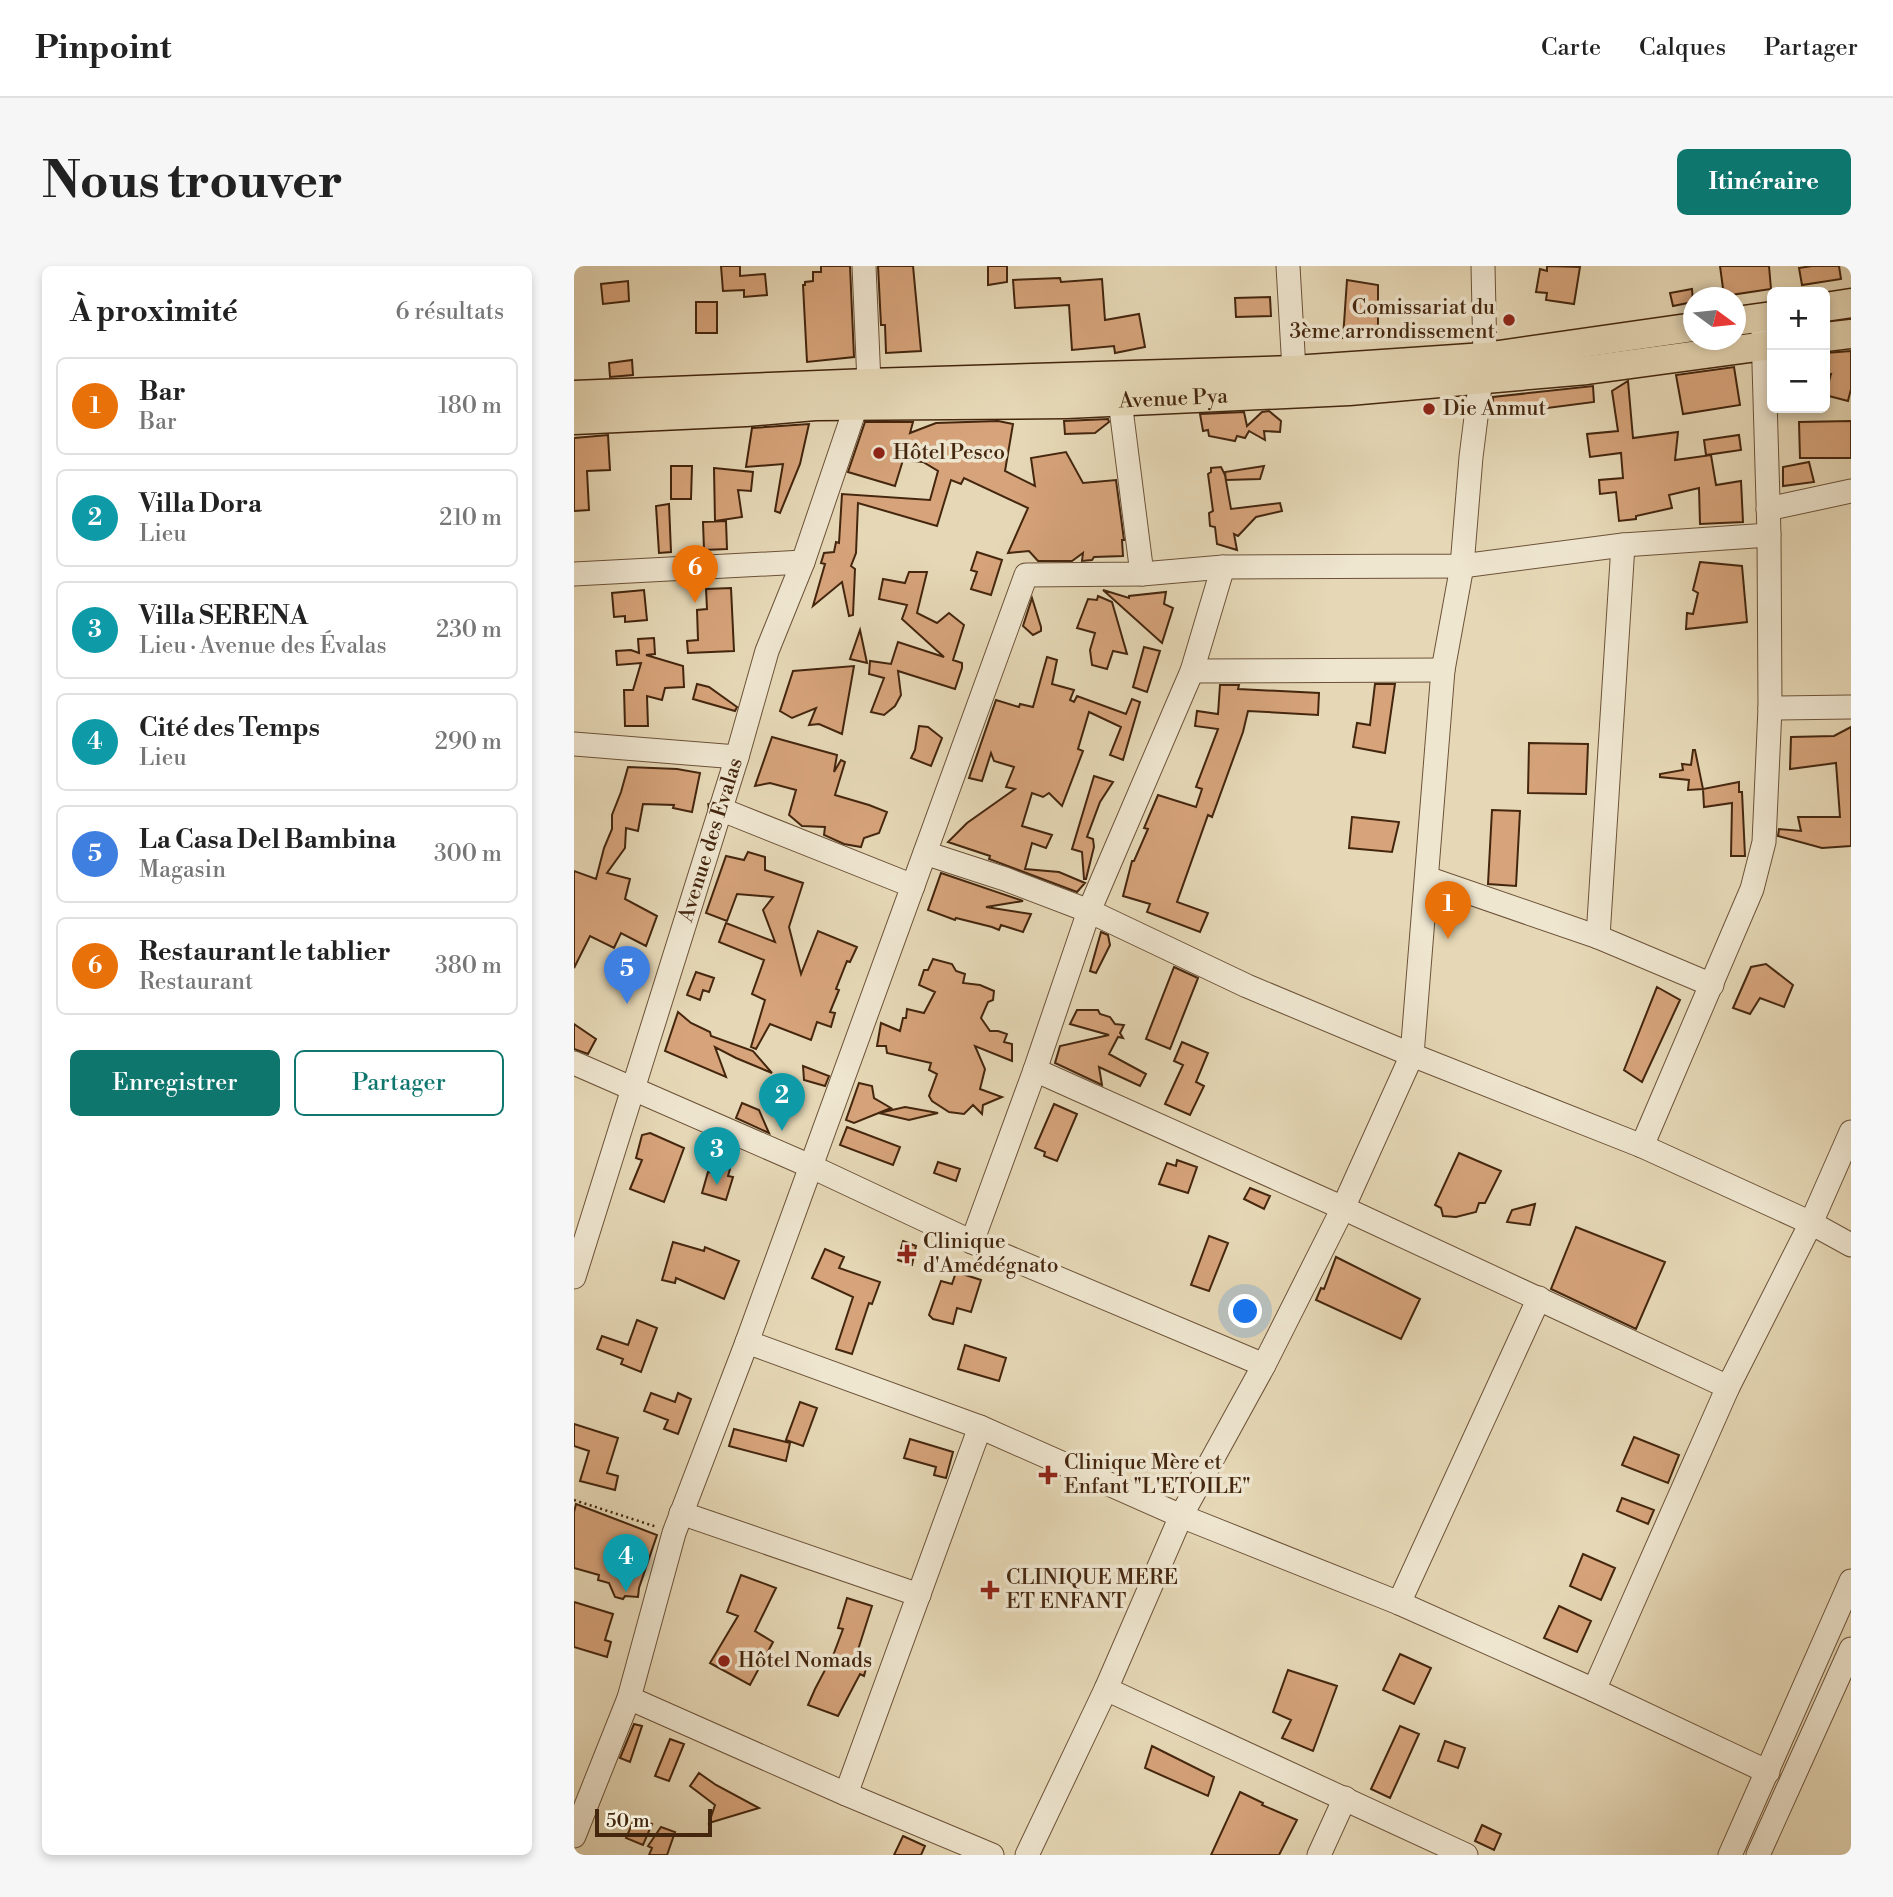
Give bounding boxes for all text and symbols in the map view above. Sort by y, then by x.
text: Pinpoint [35,28,172,69]
text: Carte [1541,33,1601,63]
text: Calques [1639,33,1726,63]
text: Partager [1764,33,1858,63]
button: Itinéraire [1677,149,1851,215]
text: Nous trouver [42,152,343,213]
north arrow [1683,287,1746,350]
map controls [1767,287,1830,413]
button: + [1767,287,1830,350]
text: À proximité [70,293,238,331]
place label: Comissariat du 3ème arrondissement [1289,295,1496,345]
text: 6 résultats [396,298,504,326]
marker: Comissariat du 3ème arrondissement [1501,312,1517,328]
button: − [1767,350,1830,413]
text: Bar [139,376,186,408]
street label: Avenue Pya [1117,384,1229,415]
text: 1 [89,392,101,420]
text: 180 m [438,392,502,420]
place label: Die Anmut [1443,396,1546,422]
marker: Die Anmut [1421,401,1437,417]
text: Bar [139,408,177,436]
place label: Hôtel Pesco [893,440,1005,466]
marker: Hôtel Pesco [871,445,887,461]
text: Villa Dora [139,488,262,520]
text: 2 [88,504,102,532]
text: 210 m [439,504,502,532]
text: Lieu [139,520,187,548]
pin: 6 [672,545,718,603]
text: Villa SERENA [139,600,308,632]
text: 3 [88,616,102,644]
text: 230 m [436,616,502,644]
text: Lieu · Avenue des Évalas [139,632,387,660]
text: Cité des Temps [139,712,320,744]
text: 4 [87,728,103,756]
text: 290 m [435,728,502,756]
text: Lieu [139,744,187,772]
street label: Avenue des Évalas [673,755,749,926]
text: La Casa Del Bambina [139,824,396,856]
text: 5 [88,840,102,868]
text: 300 m [434,840,502,868]
text: Magasin [139,856,226,884]
pin: 1 [1425,881,1471,939]
text: Restaurant le tablier [139,936,391,968]
pin: 5 [604,946,650,1004]
text: 6 [88,952,102,980]
text: 380 m [435,952,502,980]
text: Restaurant [139,968,253,996]
button: Enregistrer [70,1050,280,1116]
button: Partager [294,1050,504,1116]
pin: 2 [759,1073,805,1131]
pin: 3 [694,1127,740,1185]
place label: Clinique d'Amédégnato [923,1229,1059,1279]
marker: Clinique d'Amédégnato [897,1244,917,1264]
your location [1228,1294,1262,1328]
place label: Clinique Mère et Enfant "L'ETOILE" [1064,1450,1251,1500]
marker: Clinique Mère et Enfant "L'ETOILE" [1038,1465,1058,1485]
pin: 4 [603,1534,649,1592]
place label: CLINIQUE MERE ET ENFANT [1006,1565,1178,1615]
marker: CLINIQUE MERE ET ENFANT [980,1580,1000,1600]
place label: Hôtel Nomads [738,1648,872,1674]
marker: Hôtel Nomads [716,1653,732,1669]
scale bar [595,1806,712,1838]
text: 50 m [606,1809,650,1833]

